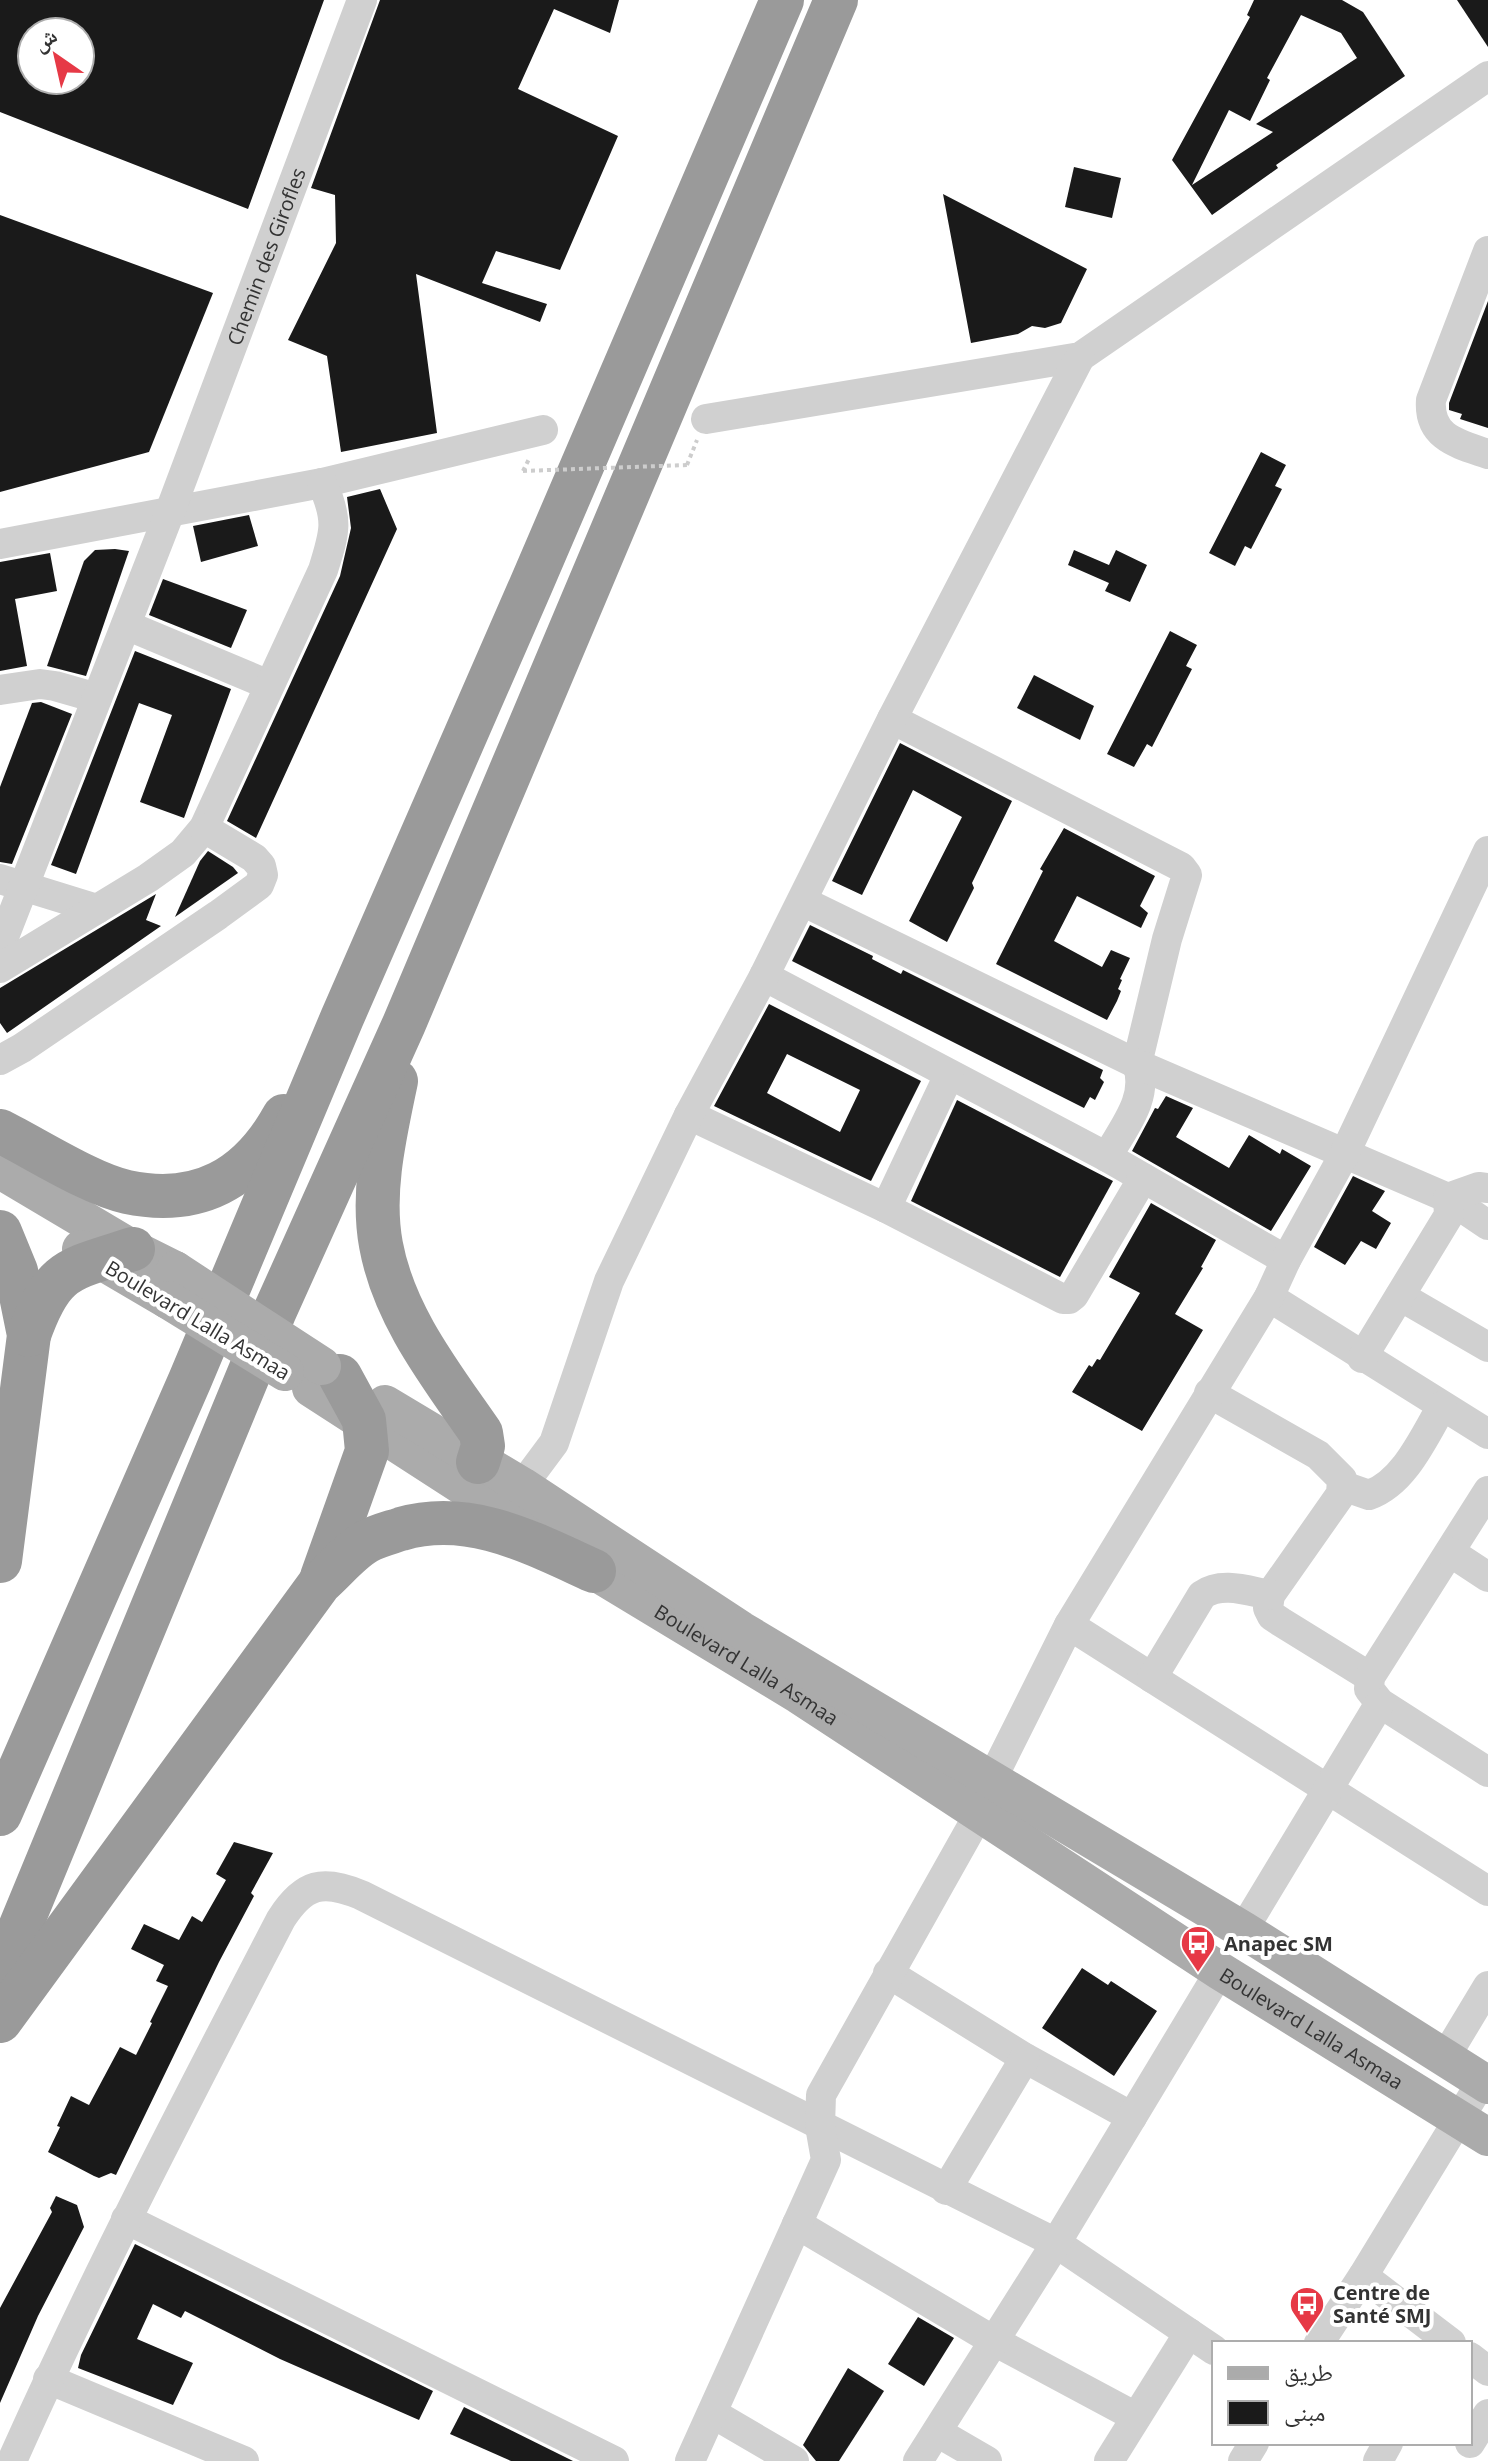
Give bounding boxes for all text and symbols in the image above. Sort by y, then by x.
north arrow [16,16,96,96]
text: ش [26,20,62,58]
street label: Chemin des Girofles [220,164,311,349]
street label: Boulevard Lalla Asmaa [101,1254,295,1386]
street label: Boulevard Lalla Asmaa [650,1597,844,1731]
bus stop icon: Anapec SM [1179,1924,1217,1974]
place label: Anapec SM [1224,1930,1333,1957]
street label: Boulevard Lalla Asmaa [1215,1961,1409,2095]
place label: Centre de Santé SMJ [1333,2279,1431,2329]
bus stop icon: Centre de Santé SMJ [1288,2285,1326,2335]
legend [1212,2341,1472,2445]
text: طريق [1284,2355,1333,2388]
text: مبنى [1284,2395,1325,2428]

